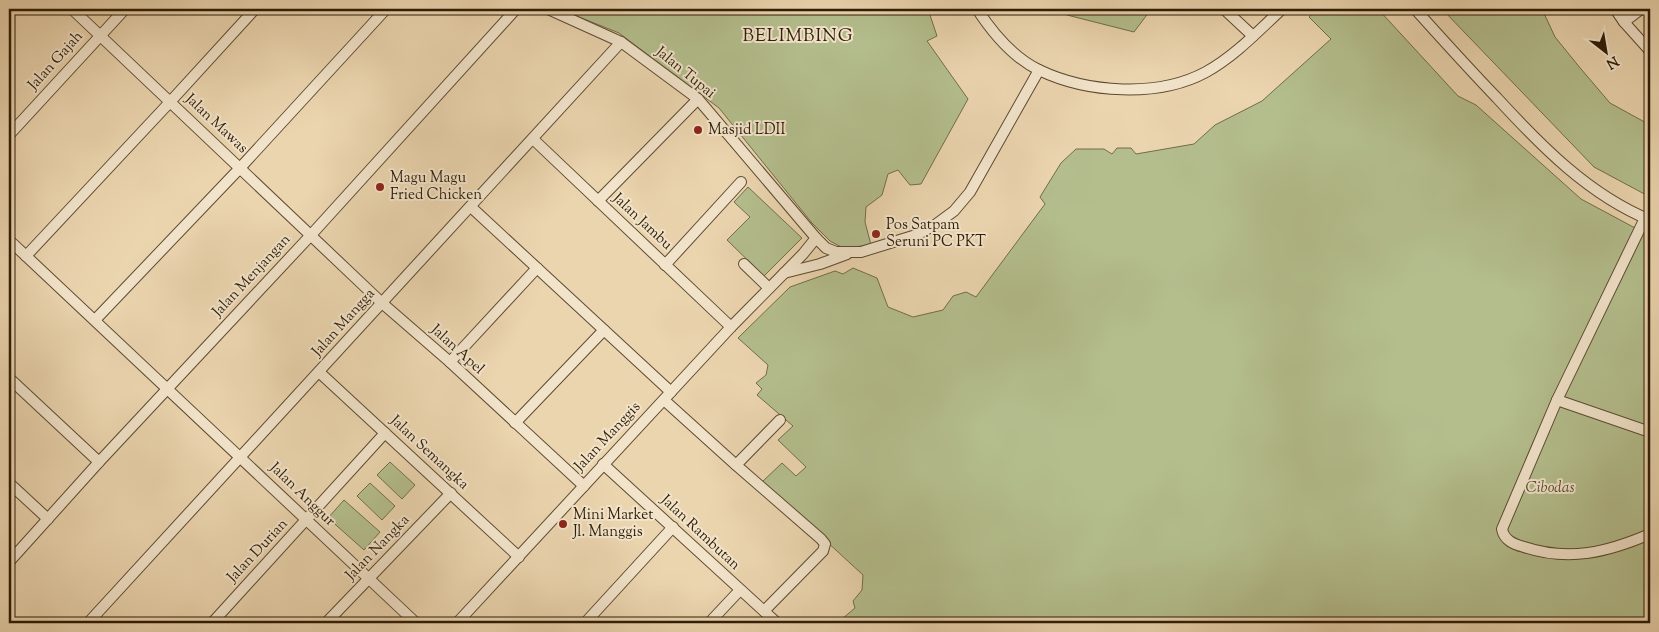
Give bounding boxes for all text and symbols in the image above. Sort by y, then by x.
district label: BELIMBING [743,24,853,50]
street label: Jalan Gajah [23,27,88,96]
north arrow [1582,28,1632,78]
street label: Jalan Tupai [650,42,720,104]
text: N [1602,50,1622,73]
street label: Jalan Mawas [179,89,252,159]
place label: Masjid LDII [708,120,786,141]
marker: Masjid LDII [692,124,704,136]
place label: Magu Magu Fried Chicken [390,168,482,206]
marker: Magu Magu Fried Chicken [374,181,386,193]
street label: Jalan Jambu [607,188,677,255]
place label: Pos Satpam Seruni PC PKT [886,215,986,253]
marker: Pos Satpam Seruni PC PKT [870,228,882,240]
street label: Jalan Menjangan [207,230,296,323]
street label: Jalan Mangga [307,284,380,362]
street label: Jalan Apel [425,319,489,380]
street label: Jalan Manggis [569,397,646,477]
street label: Jalan Semangka [384,410,473,495]
street label: Jalan Anggur [264,458,340,532]
park label: Cibodas [1525,478,1575,499]
street label: Jalan Rambutan [655,490,745,576]
place label: Mini Market Jl. Manggis [572,505,653,543]
street label: Jalan Nangka [340,510,415,586]
street label: Jalan Durian [222,514,293,588]
marker: Mini Market Jl. Manggis [557,518,569,530]

